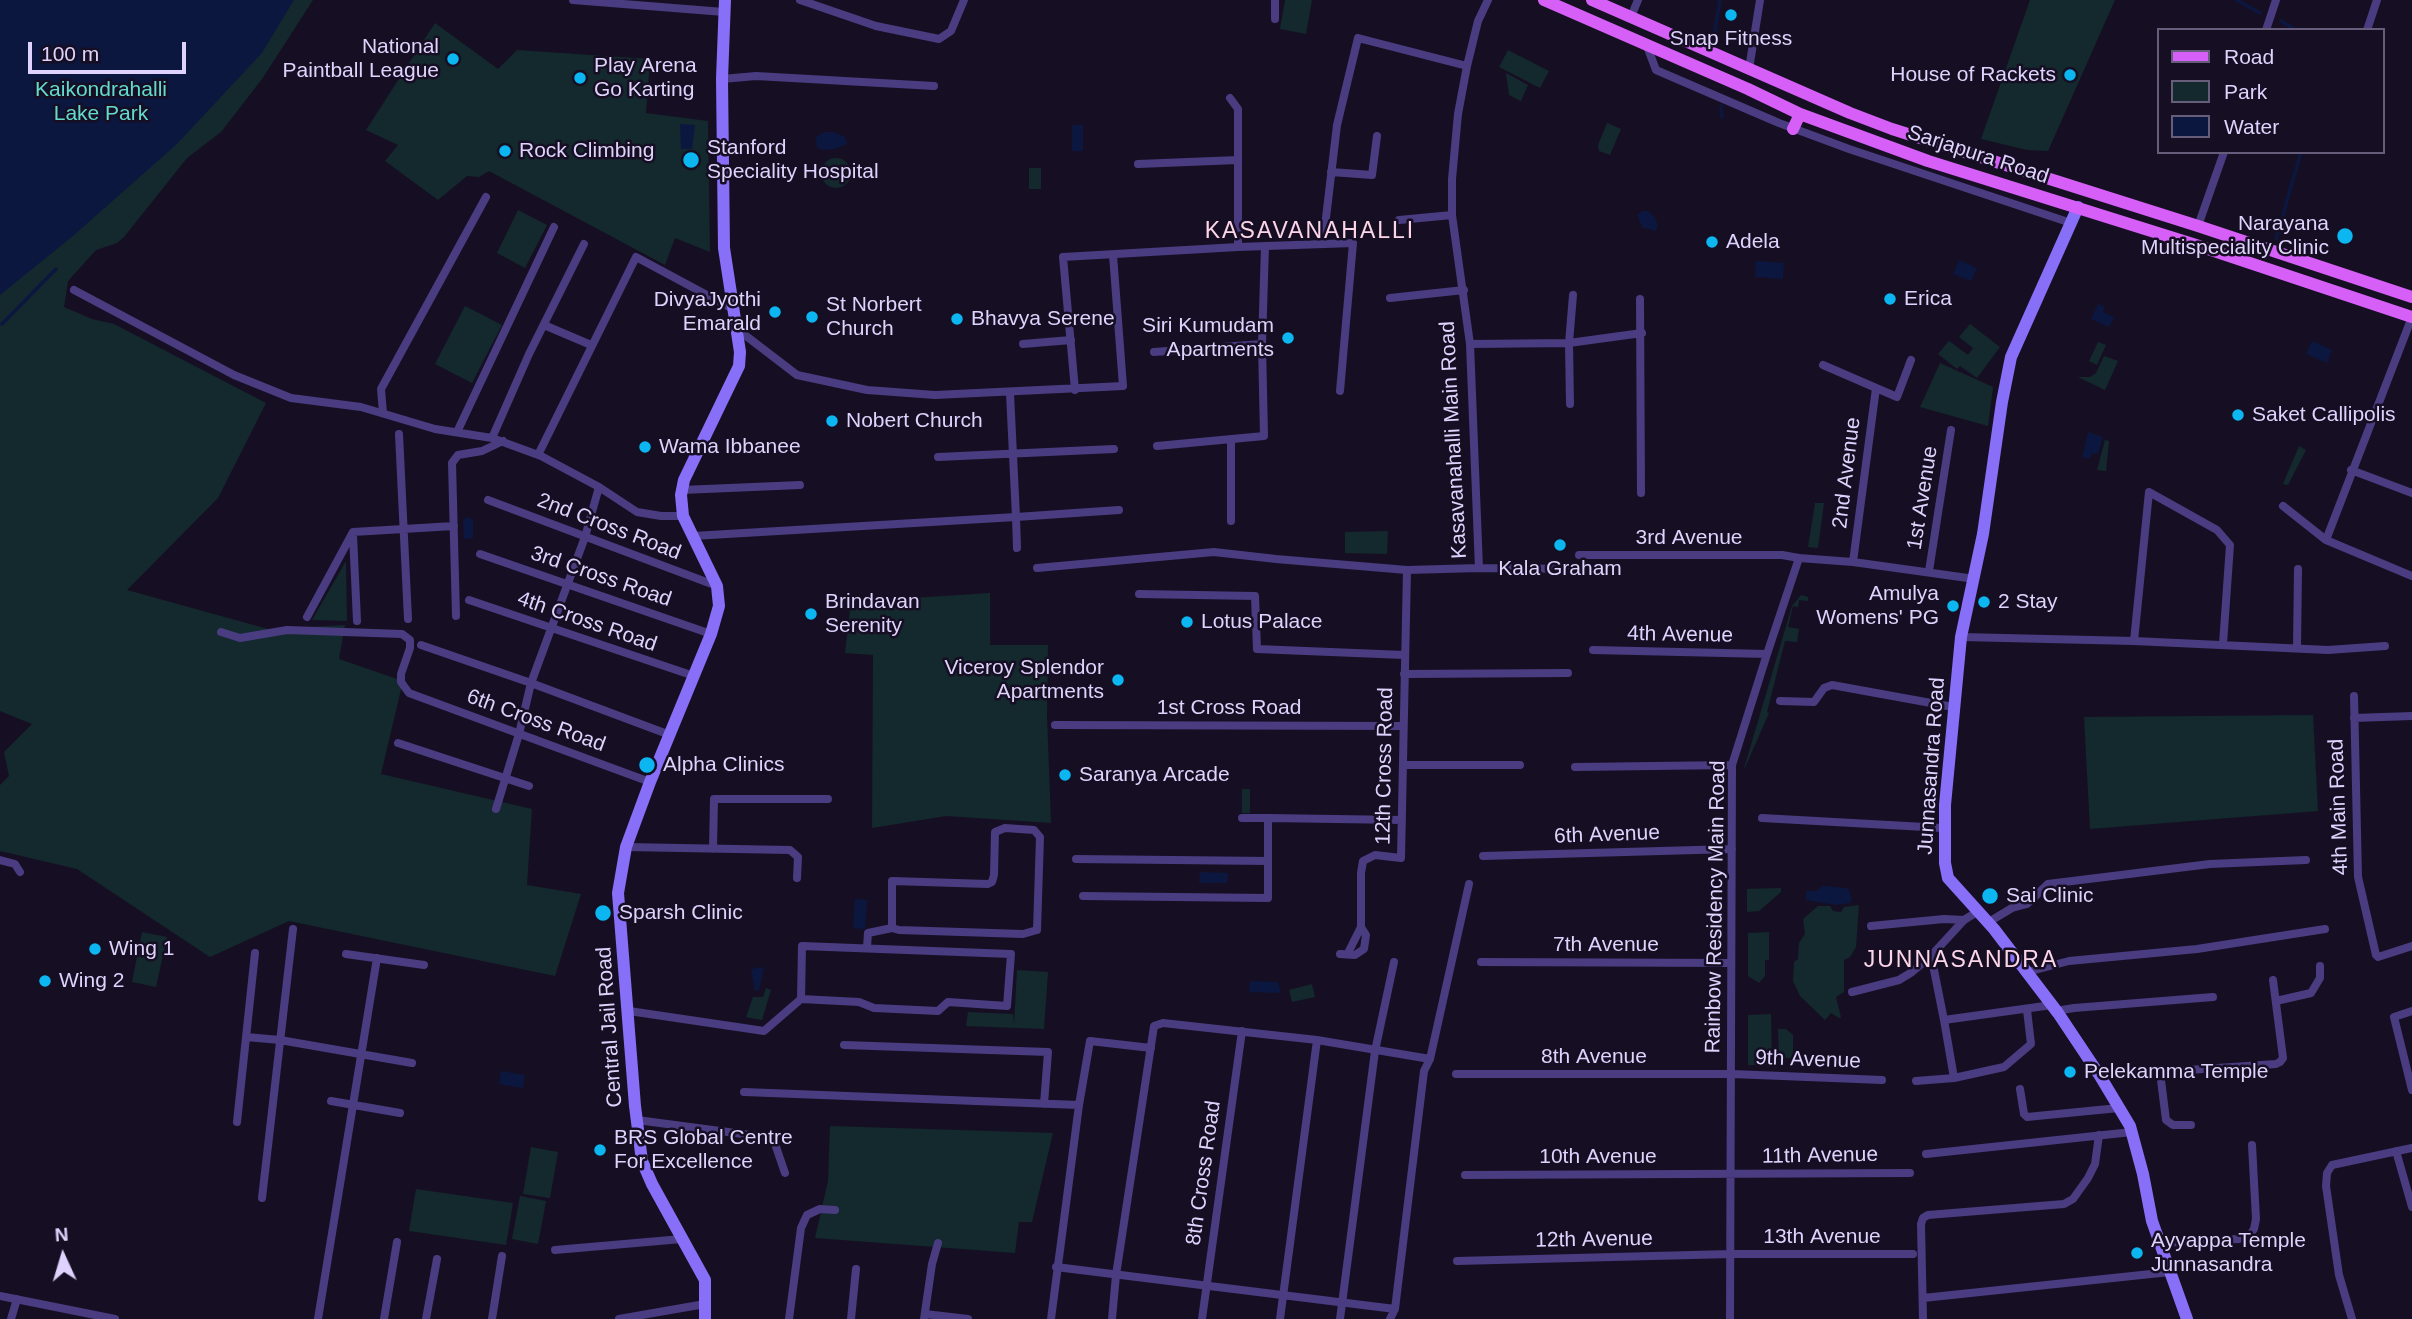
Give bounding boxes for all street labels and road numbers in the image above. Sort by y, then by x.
street label: Sarjapura Road [1904,120,2052,190]
street label: Kasavanahalli Main Road [1435,320,1473,560]
street label: 2nd Avenue [1828,416,1866,530]
street label: 1st Avenue [1902,444,1944,552]
street label: 2nd Cross Road [534,488,684,566]
street label: 3rd Avenue [1635,525,1743,551]
street label: 3rd Cross Road [527,541,675,613]
street label: 4th Cross Road [514,586,660,658]
street label: 4th Avenue [1627,621,1733,649]
street label: Junnasandra Road [1913,677,1951,855]
street label: 6th Cross Road [463,684,609,758]
street label: 12th Cross Road [1371,687,1399,845]
street label: 1st Cross Road [1157,695,1301,721]
street label: 4th Main Road [2324,738,2354,876]
street label: Rainbow Residency Main Road [1701,760,1731,1054]
street label: 6th Avenue [1554,821,1660,849]
street label: 7th Avenue [1553,932,1659,958]
street label: Central Jail Road [592,946,628,1108]
street label: 8th Avenue [1541,1044,1647,1070]
street label: 9th Avenue [1755,1046,1861,1074]
street label: 8th Cross Road [1181,1099,1227,1247]
street label: 11th Avenue [1762,1142,1878,1170]
street label: 10th Avenue [1539,1144,1657,1170]
street label: 13th Avenue [1763,1224,1881,1250]
street label: 12th Avenue [1535,1226,1653,1254]

